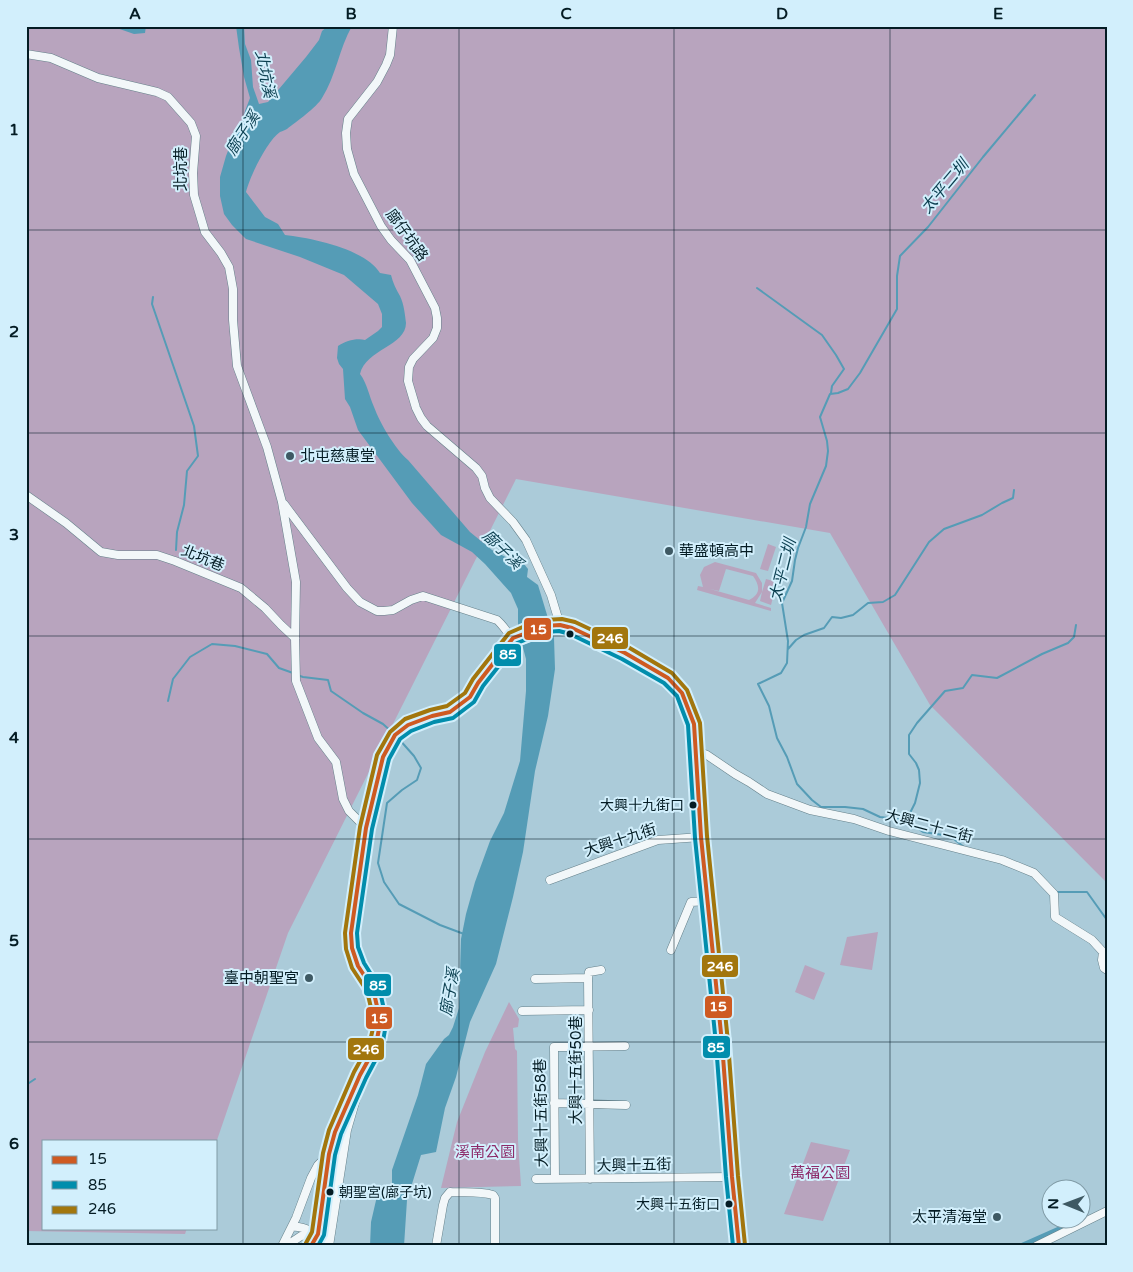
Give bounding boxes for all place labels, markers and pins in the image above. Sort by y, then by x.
place label: 北屯慈惠堂 [300,447,375,465]
marker: 北屯慈惠堂 [284,450,296,462]
place label: 華盛頓高中 [679,542,754,560]
marker: 華盛頓高中 [663,545,675,557]
unlabelled marker [565,629,575,639]
place label: 大興十九街口 [600,797,684,814]
marker: 大興十九街口 [688,800,698,810]
place label: 臺中朝聖宮 [224,969,299,987]
marker: 臺中朝聖宮 [303,972,315,984]
place label: 朝聖宮(廍子坑) [339,1184,432,1201]
marker: 朝聖宮(廍子坑) [325,1187,335,1197]
place label: 大興十五街口 [636,1196,720,1213]
marker: 大興十五街口 [724,1199,734,1209]
place label: 太平清海堂 [912,1208,987,1226]
marker: 太平清海堂 [991,1211,1003,1223]

